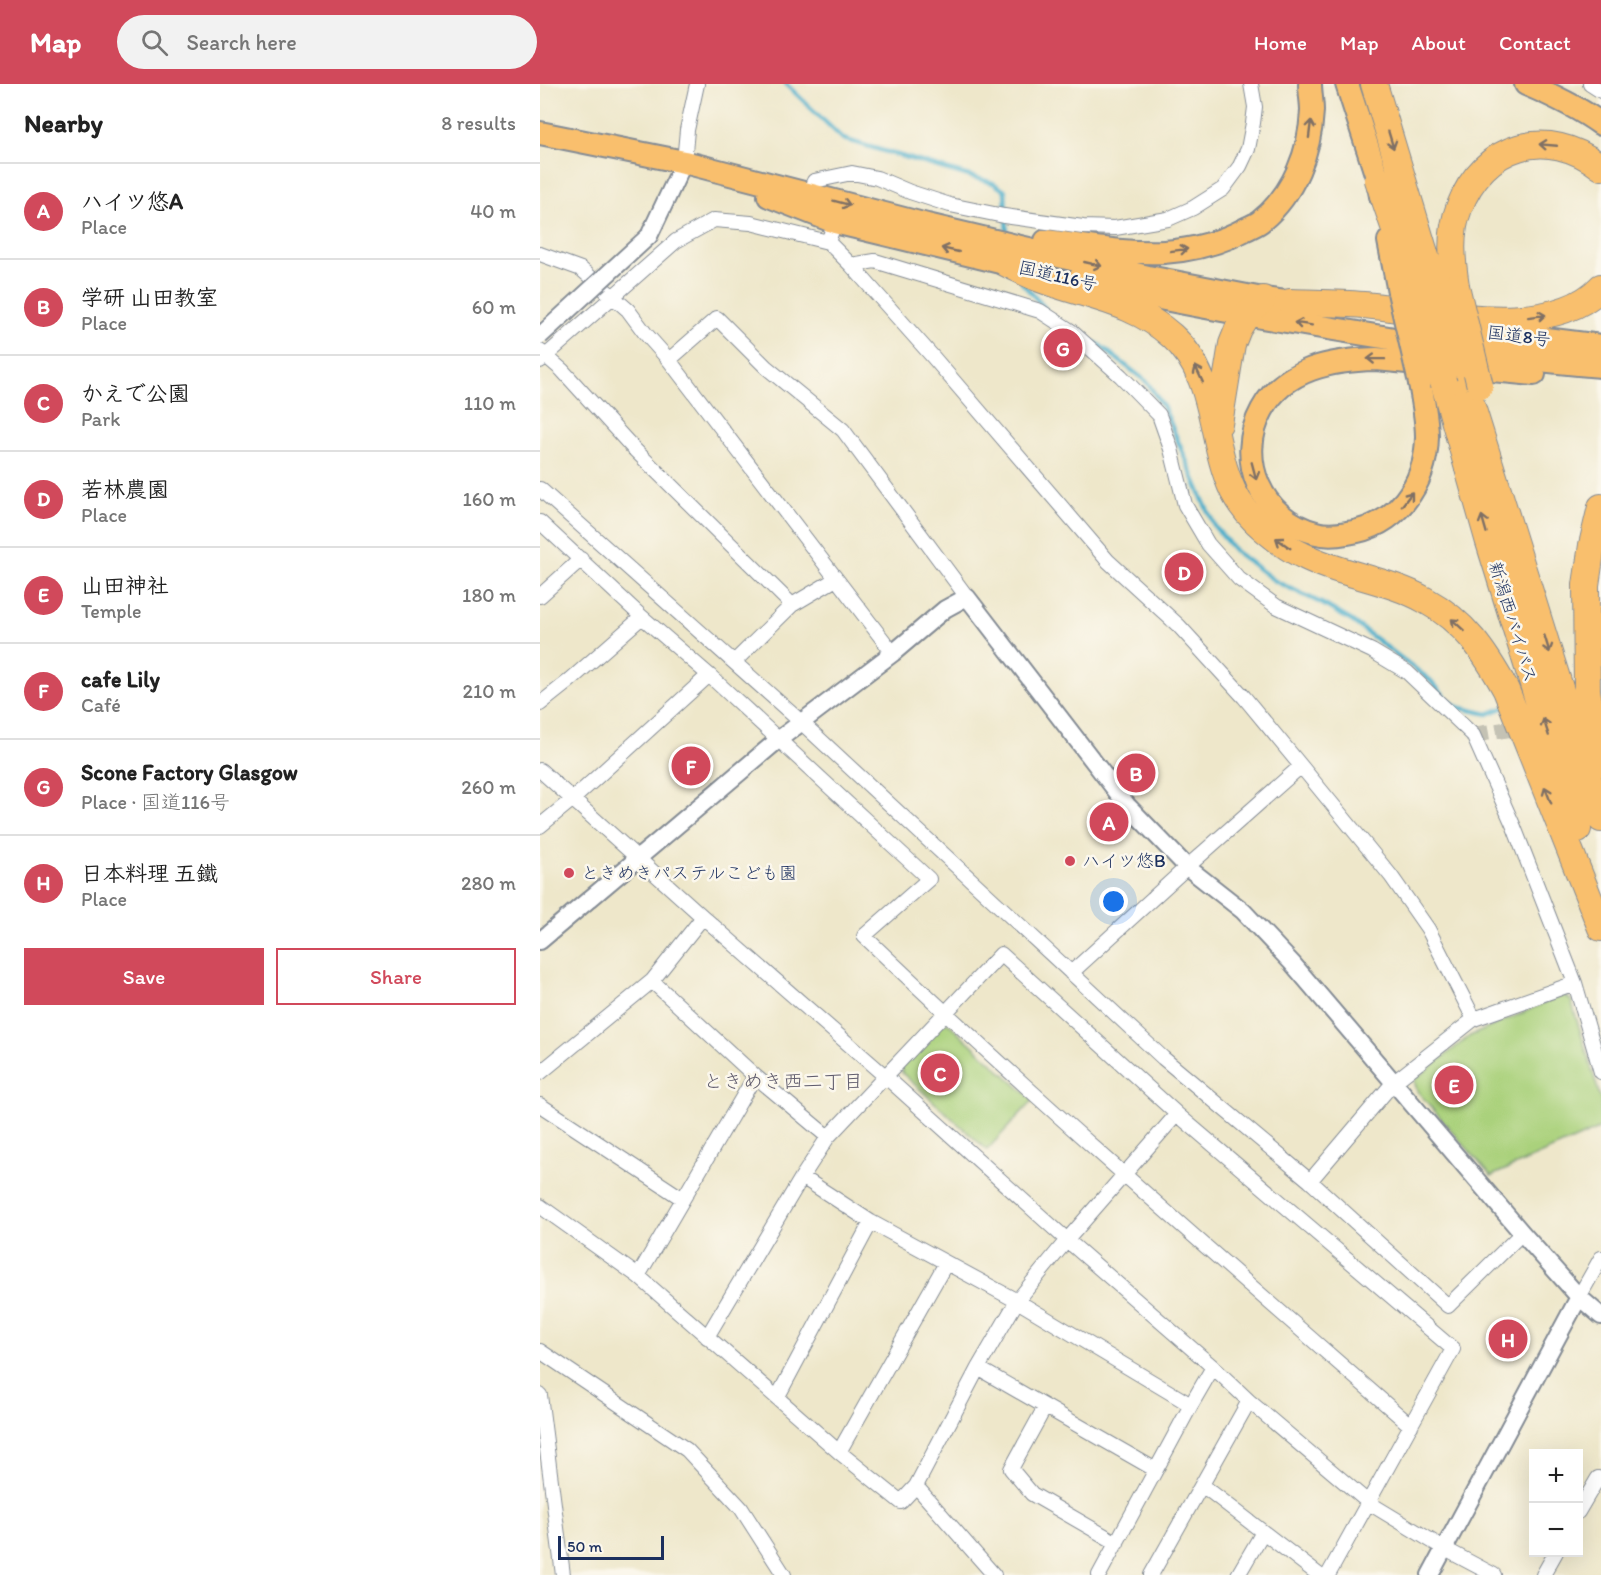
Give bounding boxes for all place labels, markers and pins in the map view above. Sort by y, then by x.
pin: G [1044,326,1082,370]
pin: D [1164,550,1204,594]
pin: F [672,744,710,788]
pin: B [1116,750,1156,796]
pin: A [1090,800,1128,844]
place label: ハイツ悠B [1082,850,1166,872]
marker: ハイツ悠B [1063,854,1077,868]
place label: ときめきパステルこども園 [581,862,797,884]
marker: ときめきパステルこども園 [562,866,576,880]
pin: C [920,1050,960,1096]
pin: E [1434,1062,1474,1108]
pin: H [1488,1316,1528,1362]

